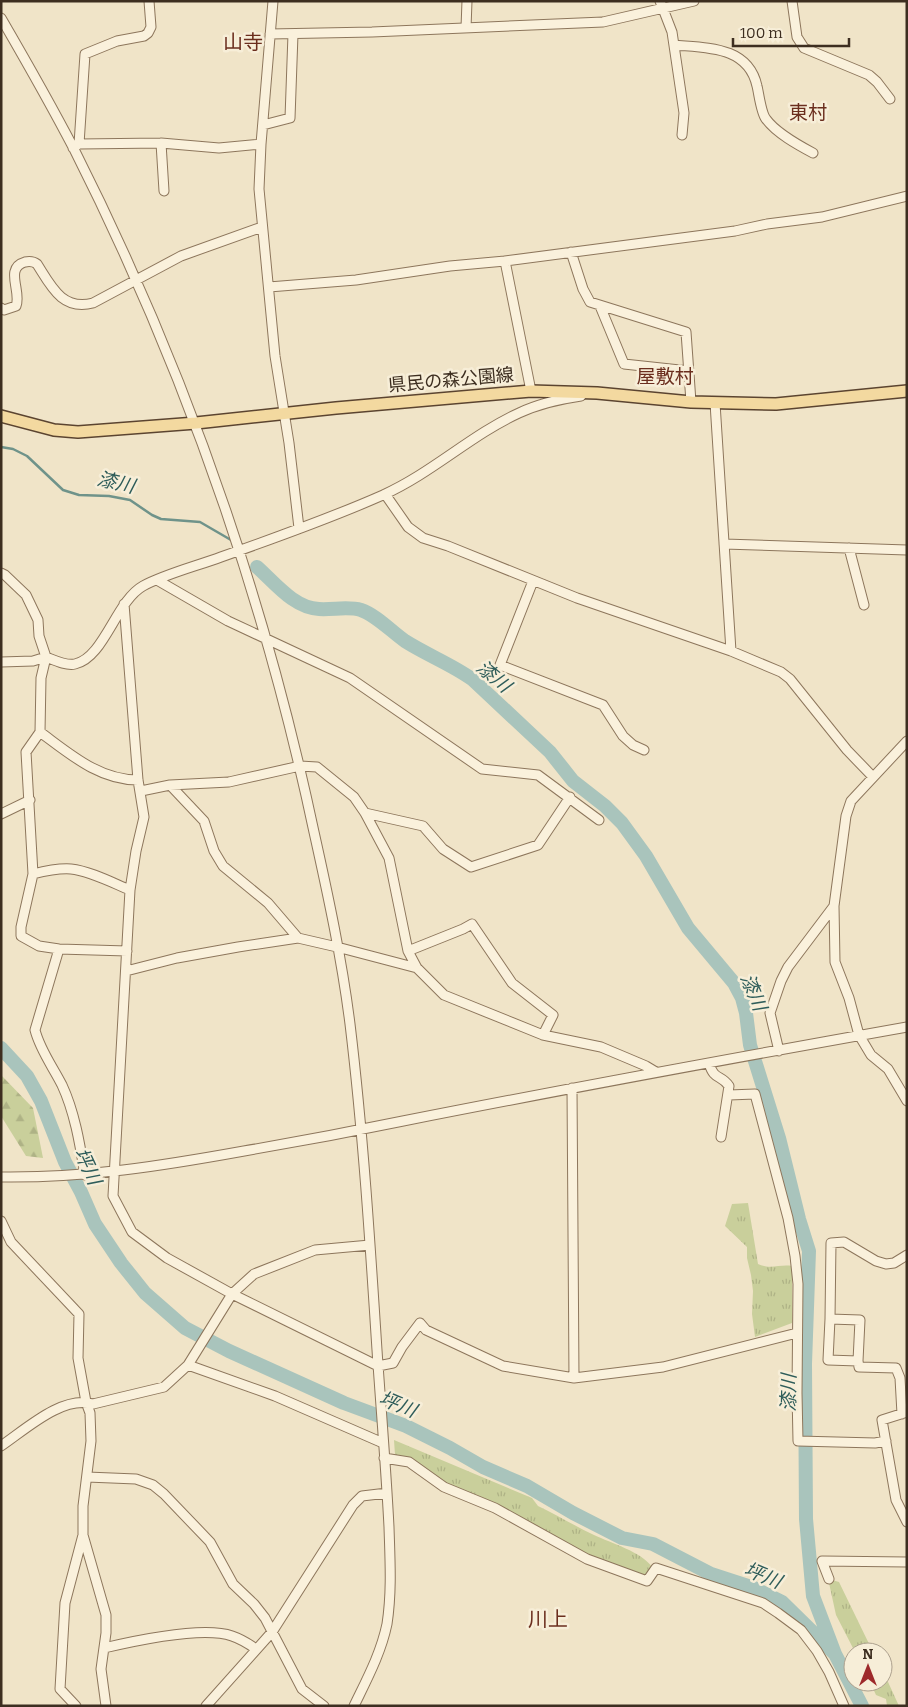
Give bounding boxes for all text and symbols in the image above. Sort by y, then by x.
scale bar [733,15,849,47]
text: 100 m [740,24,783,42]
district label: 山寺 [223,30,263,54]
district label: 東村 [789,101,827,124]
street label: 県民の森公園線 [387,364,515,396]
district label: 屋敷村 [636,365,694,388]
water label: 漆川 [95,467,139,498]
water label: 漆川 [472,655,517,699]
water label: 漆川 [736,970,772,1016]
water label: 坪川 [69,1144,107,1190]
water label: 漆川 [777,1372,800,1412]
water label: 坪川 [376,1387,422,1423]
water label: 坪川 [741,1558,787,1594]
district label: 川上 [528,1607,568,1631]
north arrow [843,1642,893,1692]
text: N [863,1646,874,1663]

